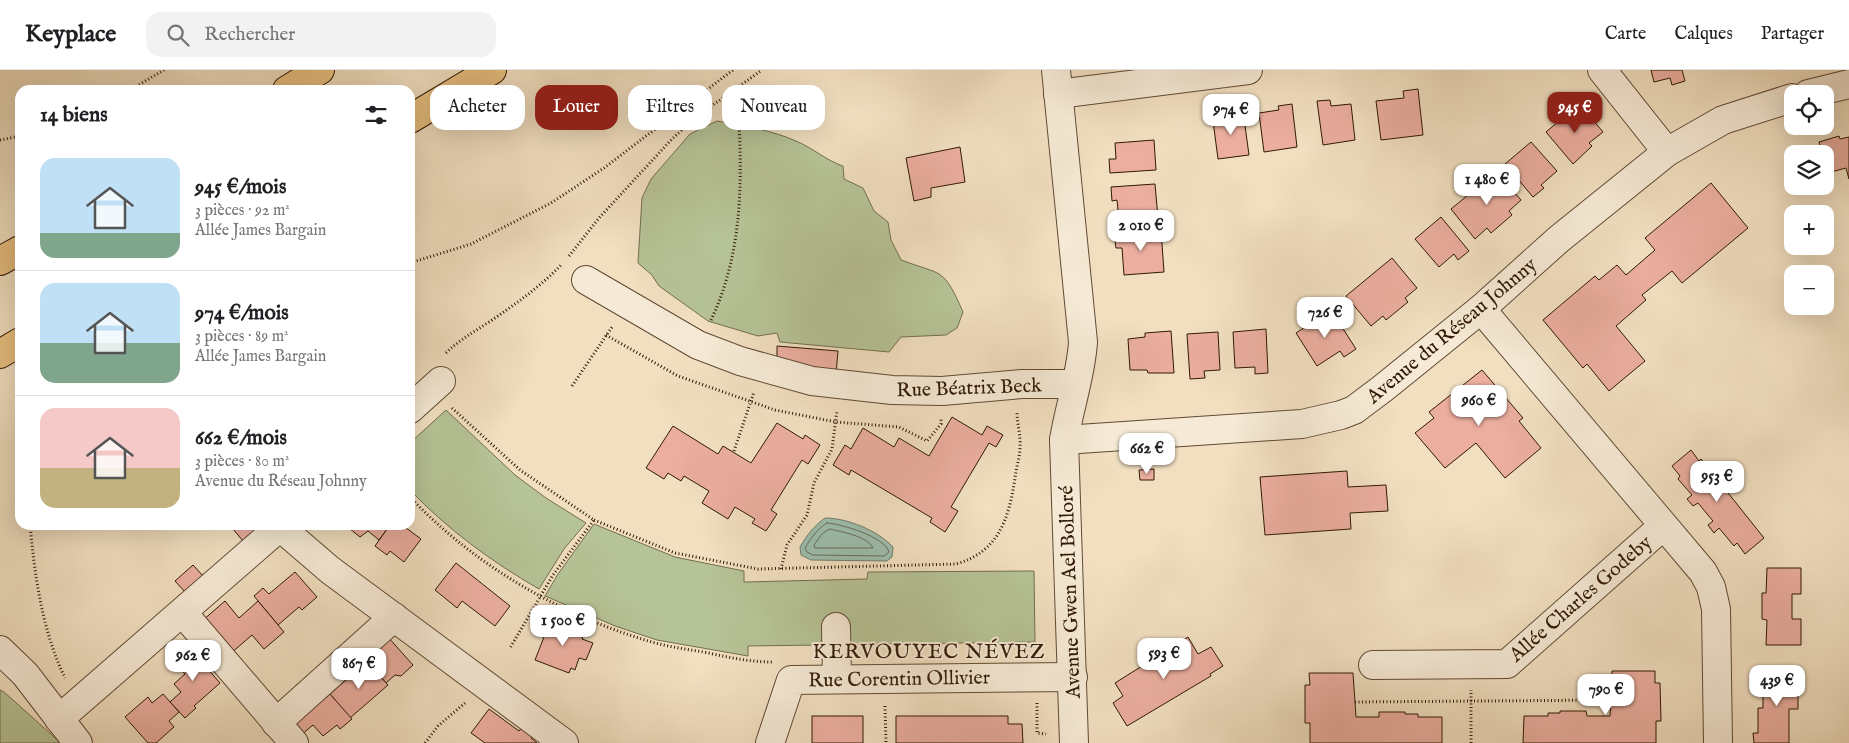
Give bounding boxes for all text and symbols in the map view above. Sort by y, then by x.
search box [146,12,496,57]
text: Keyplace [25,19,116,50]
icon: search [164,21,192,49]
text: Rechercher [204,23,295,47]
text: Carte [1605,23,1646,46]
text: Calques [1674,23,1733,46]
text: Partager [1761,23,1824,46]
chip: Acheter [430,85,525,130]
chip: Louer [535,85,618,130]
chip: Filtres [628,85,712,130]
chip: Nouveau [722,85,825,130]
map controls [1784,85,1834,315]
button: locate [1784,85,1834,135]
pin: 945 € [1540,92,1610,134]
pin: 974 € [1196,93,1266,136]
text: 945 € [1558,98,1592,118]
text: 974 € [1213,100,1249,120]
icon: filters [362,101,390,129]
text: 14 biens [40,102,108,129]
button: layers [1784,145,1834,195]
pin: 1 480 € [1441,164,1533,206]
text: 1 480 € [1465,170,1509,190]
text: 945 €/mois [195,174,286,201]
icon: home [80,178,140,238]
text: 3 pièces · 92 m² [195,201,290,221]
button: + [1784,205,1834,255]
pin: 2 010 € [1095,210,1187,252]
text: 2 010 € [1118,216,1164,236]
text: Allée James Bargain [195,221,326,241]
street label: Avenue du Réseau Johnny [1361,252,1542,410]
button: − [1784,265,1834,315]
pin: 726 € [1290,296,1360,339]
text: 974 €/mois [195,300,289,327]
icon: home [80,303,140,363]
text: 726 € [1308,303,1342,323]
text: 3 pièces · 89 m² [195,327,289,347]
text: Allée James Bargain [195,347,326,367]
street label: Rue Béatrix Beck [896,373,1042,404]
pin: 960 € [1444,384,1514,427]
text: 960 € [1462,391,1496,411]
text: 662 €/mois [195,425,287,452]
icon: home [80,428,140,488]
pin: 662 € [1112,432,1182,475]
text: 662 € [1130,439,1164,459]
text: 3 pièces · 80 m² [195,452,289,472]
pin: 953 € [1682,460,1752,503]
text: 953 € [1701,467,1733,487]
text: Avenue du Réseau Johnny [195,472,367,492]
street label: Avenue Gwen Ael Bolloré [1054,485,1087,700]
street label: Allée Charles Godeby [1504,530,1658,669]
pin: 1 500 € [517,604,609,647]
text: 1 500 € [541,611,585,631]
district label: KERVOUYEC NÉVEZ [813,638,1046,666]
pin: 593 € [1129,638,1199,680]
pin: 962 € [158,640,228,682]
text: 593 € [1148,644,1180,664]
text: 962 € [176,646,210,666]
pin: 867 € [324,648,394,690]
text: 867 € [342,654,376,674]
pin: 439 € [1742,664,1812,707]
street label: Rue Corentin Ollivier [808,665,991,694]
text: 439 € [1760,671,1794,691]
pin: 790 € [1571,674,1641,716]
text: 790 € [1588,680,1624,700]

